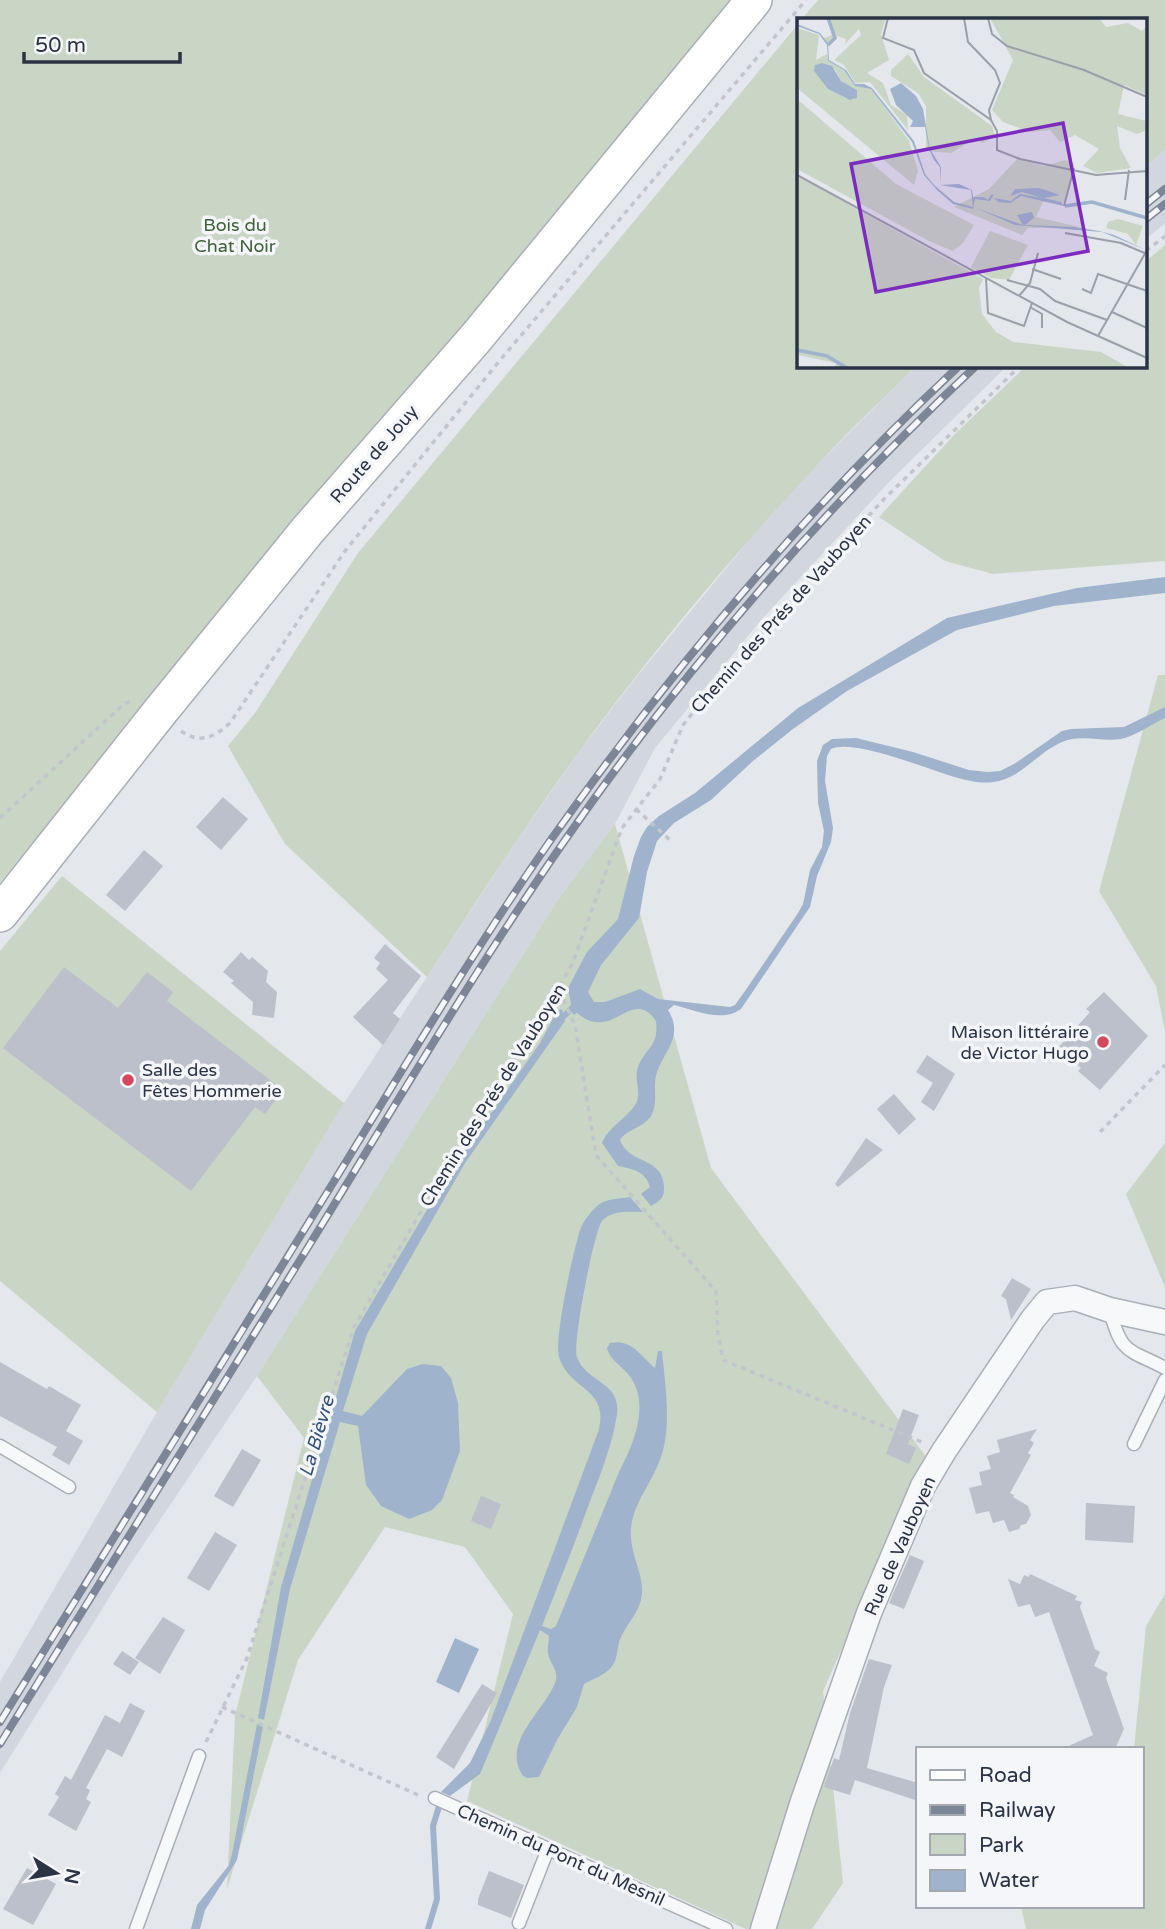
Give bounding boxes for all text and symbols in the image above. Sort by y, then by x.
inset map [797,18,1148,368]
scale bar [24,21,180,65]
text: 50 m [35,33,86,58]
park label: Bois du Chat Noir [194,214,276,257]
street label: Route de Jouy [326,400,423,507]
street label: Chemin des Prés de Vauboyen [686,510,876,718]
street label: Chemin des Prés de Vauboyen [415,979,571,1211]
place label: Maison littéraire de Victor Hugo [951,1021,1089,1064]
marker: Maison littéraire de Victor Hugo [1095,1034,1111,1050]
place label: Salle des Fêtes Hommerie [142,1059,282,1102]
marker: Salle des Fêtes Hommerie [120,1072,136,1088]
water label: La Bièvre [295,1392,339,1479]
street label: Rue de Vauboyen [859,1473,941,1619]
legend [916,1747,1144,1908]
text: Road [979,1763,1032,1788]
text: Railway [979,1798,1056,1823]
street label: Chemin du Pont du Mesnil [454,1799,668,1911]
text: Park [979,1833,1024,1858]
north arrow [21,1838,91,1908]
text: N [59,1866,84,1886]
text: Water [979,1868,1039,1893]

